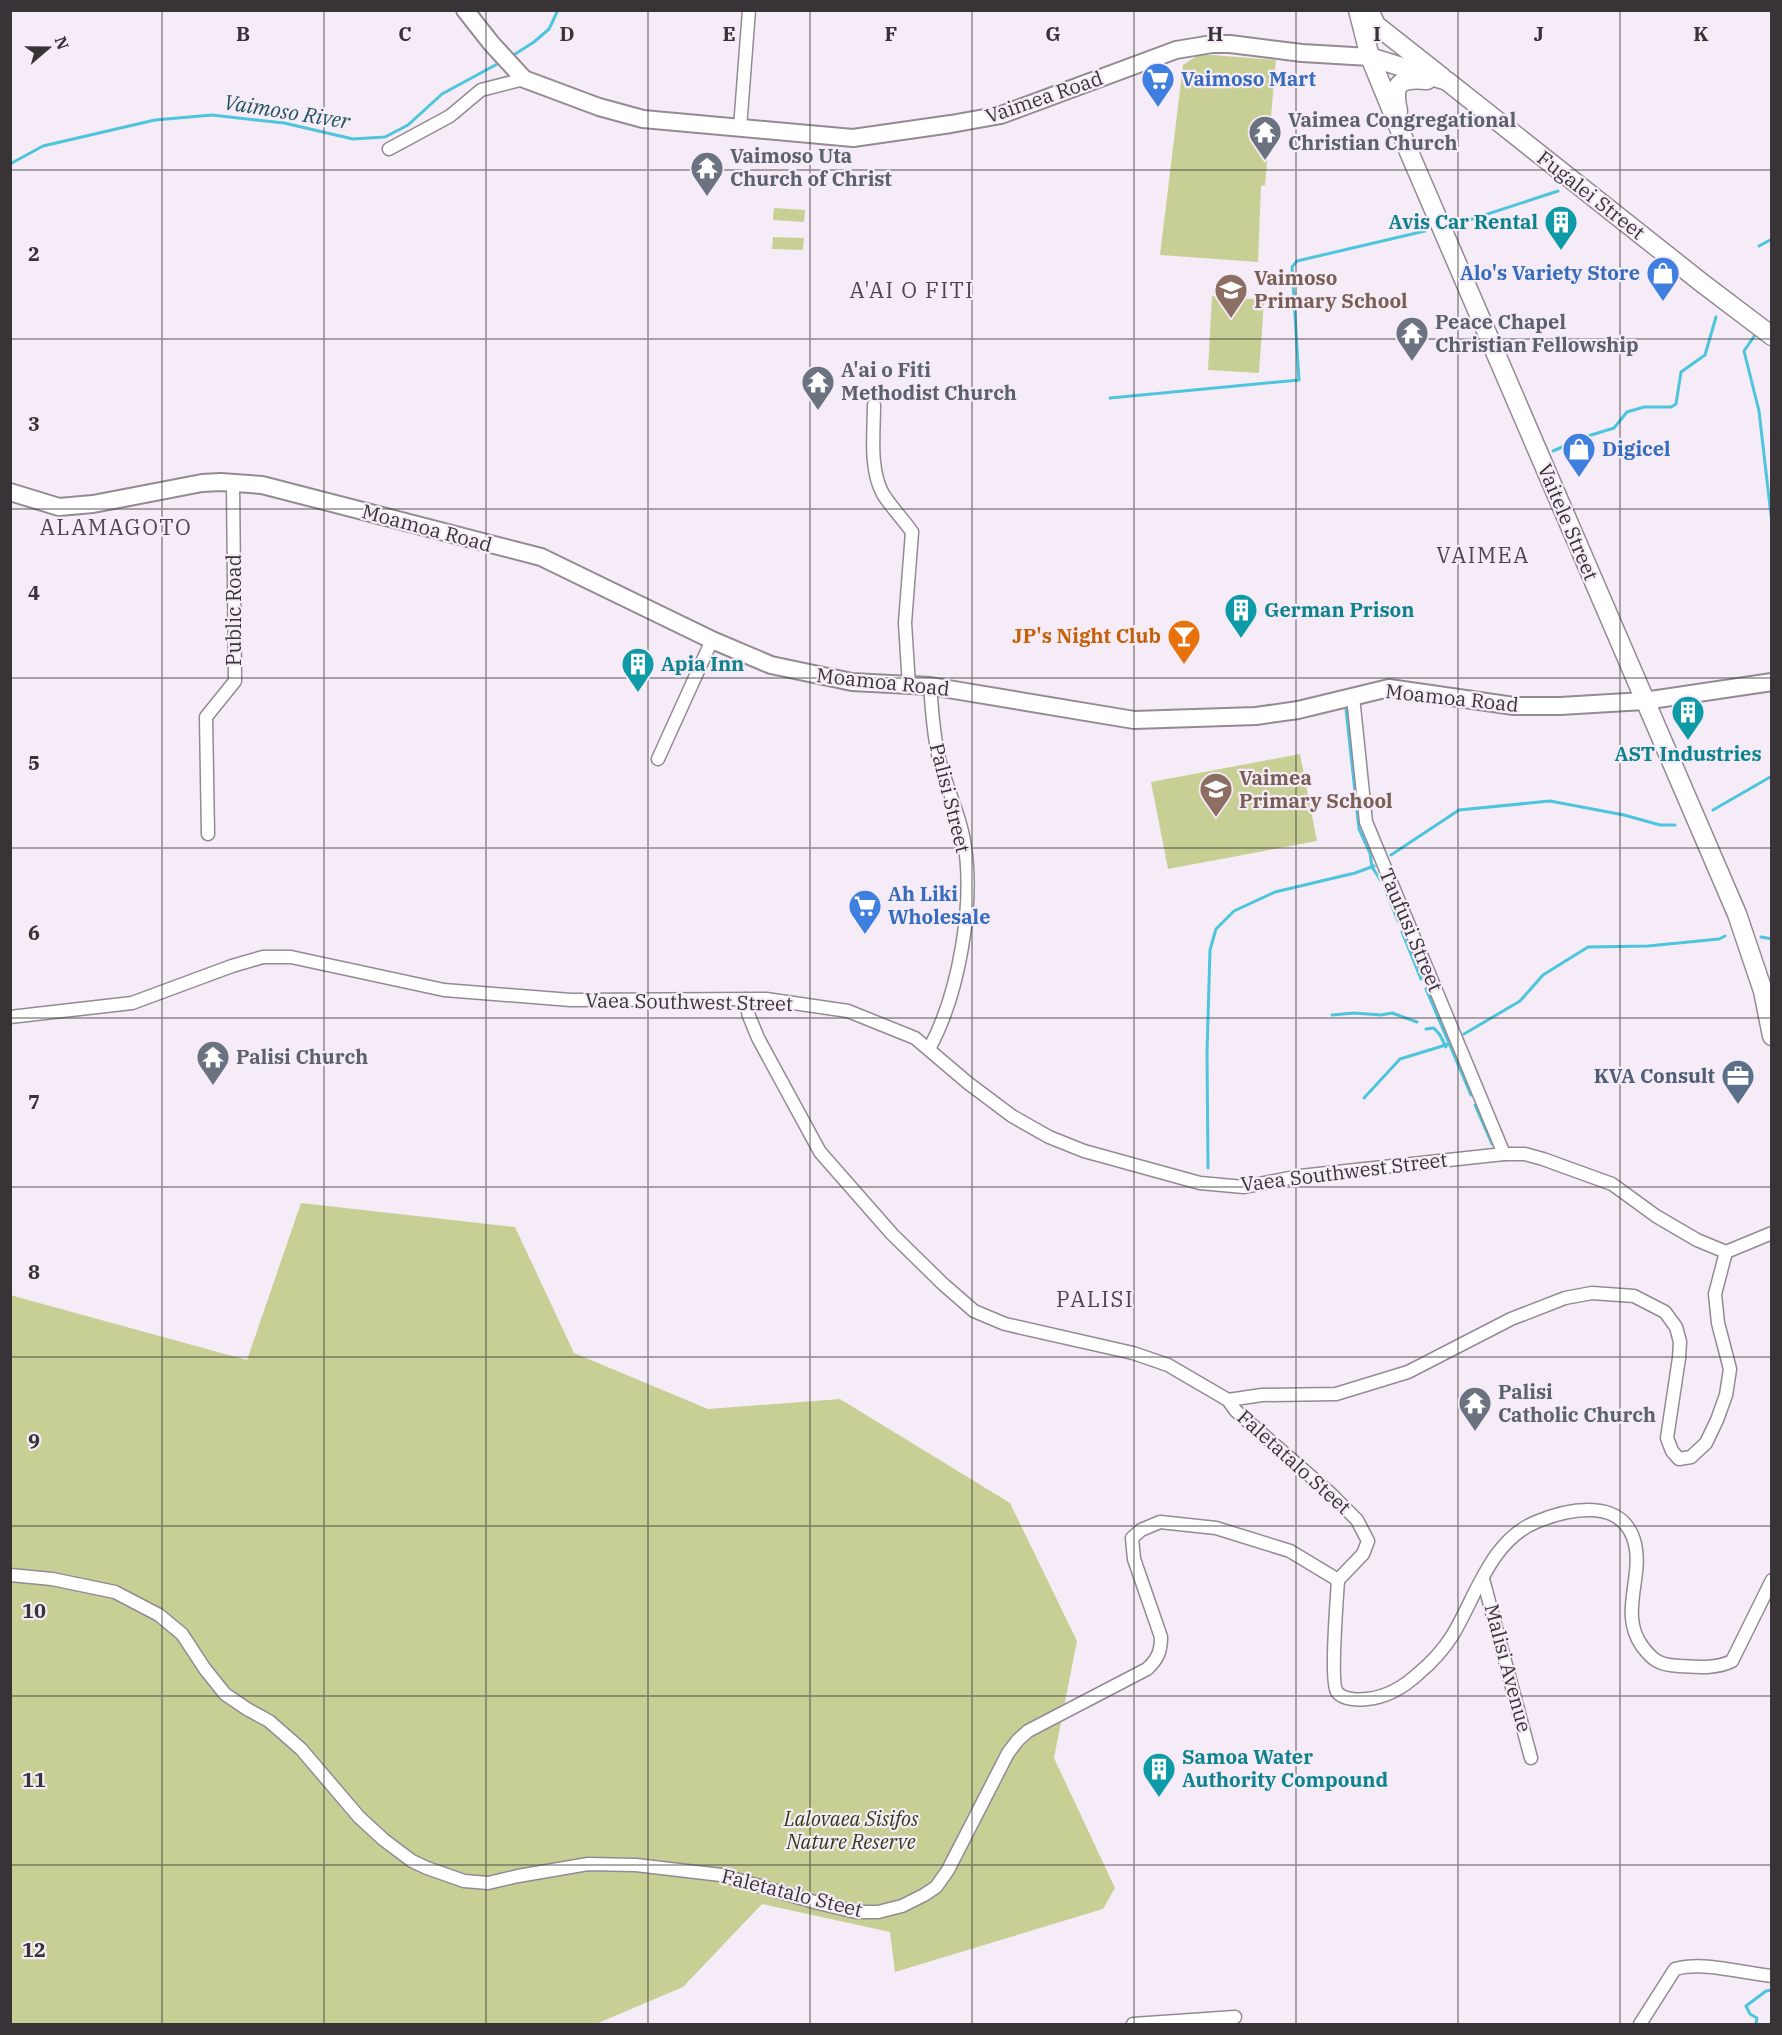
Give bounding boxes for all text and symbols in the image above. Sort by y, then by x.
north arrow [18,18,78,78]
text: B [236,20,250,47]
text: C [398,20,412,47]
text: D [559,20,575,47]
text: E [722,20,736,47]
text: F [885,20,897,47]
text: G [1045,20,1061,47]
text: H [1207,20,1223,47]
text: I [1373,20,1381,47]
text: J [1534,20,1544,47]
text: K [1693,20,1709,47]
text: N [51,34,74,52]
supermarket icon: Vaimoso Mart [1140,61,1176,108]
street label: Vaimea Road [982,64,1106,129]
place label: Vaimoso Mart [1181,65,1316,92]
water label: Vaimoso River [222,87,353,135]
place label: Vaimea Congregational Christian Church [1288,106,1516,156]
temple icon: Vaimea Congregational Christian Church [1247,114,1283,161]
place label: Vaimoso Uta Church of Christ [730,142,892,192]
street label: Fugalei Street [1532,144,1651,245]
temple icon: Vaimoso Uta Church of Christ [689,150,725,197]
building icon: Avis Car Rental [1543,204,1579,251]
place label: Avis Car Rental [1389,208,1538,235]
text: 2 [28,240,40,267]
shop icon: Alo's Variety Store [1645,255,1681,302]
place label: Alo's Variety Store [1460,259,1640,286]
place label: Vaimoso Primary School [1254,264,1408,314]
school or university icon: Vaimoso Primary School [1213,272,1249,319]
district label: A'AI O FITI [850,275,974,304]
place label: Peace Chapel Christian Fellowship [1435,308,1639,358]
temple icon: Peace Chapel Christian Fellowship [1394,315,1430,362]
place label: A'ai o Fiti Methodist Church [841,356,1017,406]
temple icon: A'ai o Fiti Methodist Church [800,364,836,411]
text: 3 [28,410,40,437]
shop icon: Digicel [1561,431,1597,478]
place label: Digicel [1602,435,1671,462]
street label: Vaitele Street [1532,459,1605,584]
street label: Moamoa Road [359,497,495,558]
district label: ALAMAGOTO [40,512,192,541]
district label: VAIMEA [1436,540,1530,569]
street label: Public Road [220,554,247,666]
text: 4 [28,579,40,606]
building icon: German Prison [1223,592,1259,639]
place label: German Prison [1264,596,1414,623]
bar icon: JP's Night Club [1166,618,1202,665]
place label: JP's Night Club [1012,622,1161,649]
building icon: Apia Inn [620,646,656,693]
place label: Apia Inn [661,650,744,677]
street label: Moamoa Road [815,661,951,702]
street label: Moamoa Road [1384,677,1520,718]
building icon: AST Industries [1670,694,1706,741]
street label: Palisi Street [924,740,977,856]
place label: AST Industries [1614,740,1762,767]
text: 5 [28,749,40,776]
place label: Vaimea Primary School [1239,764,1393,814]
school or university icon: Vaimea Primary School [1198,771,1234,818]
street label: Taufusi Street [1373,864,1450,996]
place label: Ah Liki Wholesale [888,880,990,930]
supermarket icon: Ah Liki Wholesale [847,888,883,935]
text: 6 [28,919,40,946]
street label: Vaea Southwest Street [585,986,793,1017]
temple icon: Palisi Church [195,1039,231,1086]
place label: Palisi Church [236,1043,368,1070]
office icon: KVA Consult [1720,1058,1756,1105]
place label: KVA Consult [1594,1062,1716,1089]
text: 7 [28,1088,40,1115]
street label: Vaea Southwest Street [1239,1145,1449,1198]
text: 8 [28,1258,40,1285]
district label: PALISI [1056,1284,1134,1313]
place label: Palisi Catholic Church [1498,1378,1656,1428]
temple icon: Palisi Catholic Church [1457,1385,1493,1432]
street label: Faletatalo Steet [1232,1403,1357,1520]
text: 9 [28,1427,40,1454]
text: 10 [22,1597,46,1624]
street label: Malisi Avenue [1478,1601,1539,1735]
place label: Samoa Water Authority Compound [1182,1743,1389,1793]
building icon: Samoa Water Authority Compound [1141,1751,1177,1798]
text: 11 [22,1766,46,1793]
park label: Lalovaea Sisifos Nature Reserve [783,1805,919,1855]
street label: Faletatalo Steet [719,1862,865,1923]
text: 12 [22,1936,46,1963]

